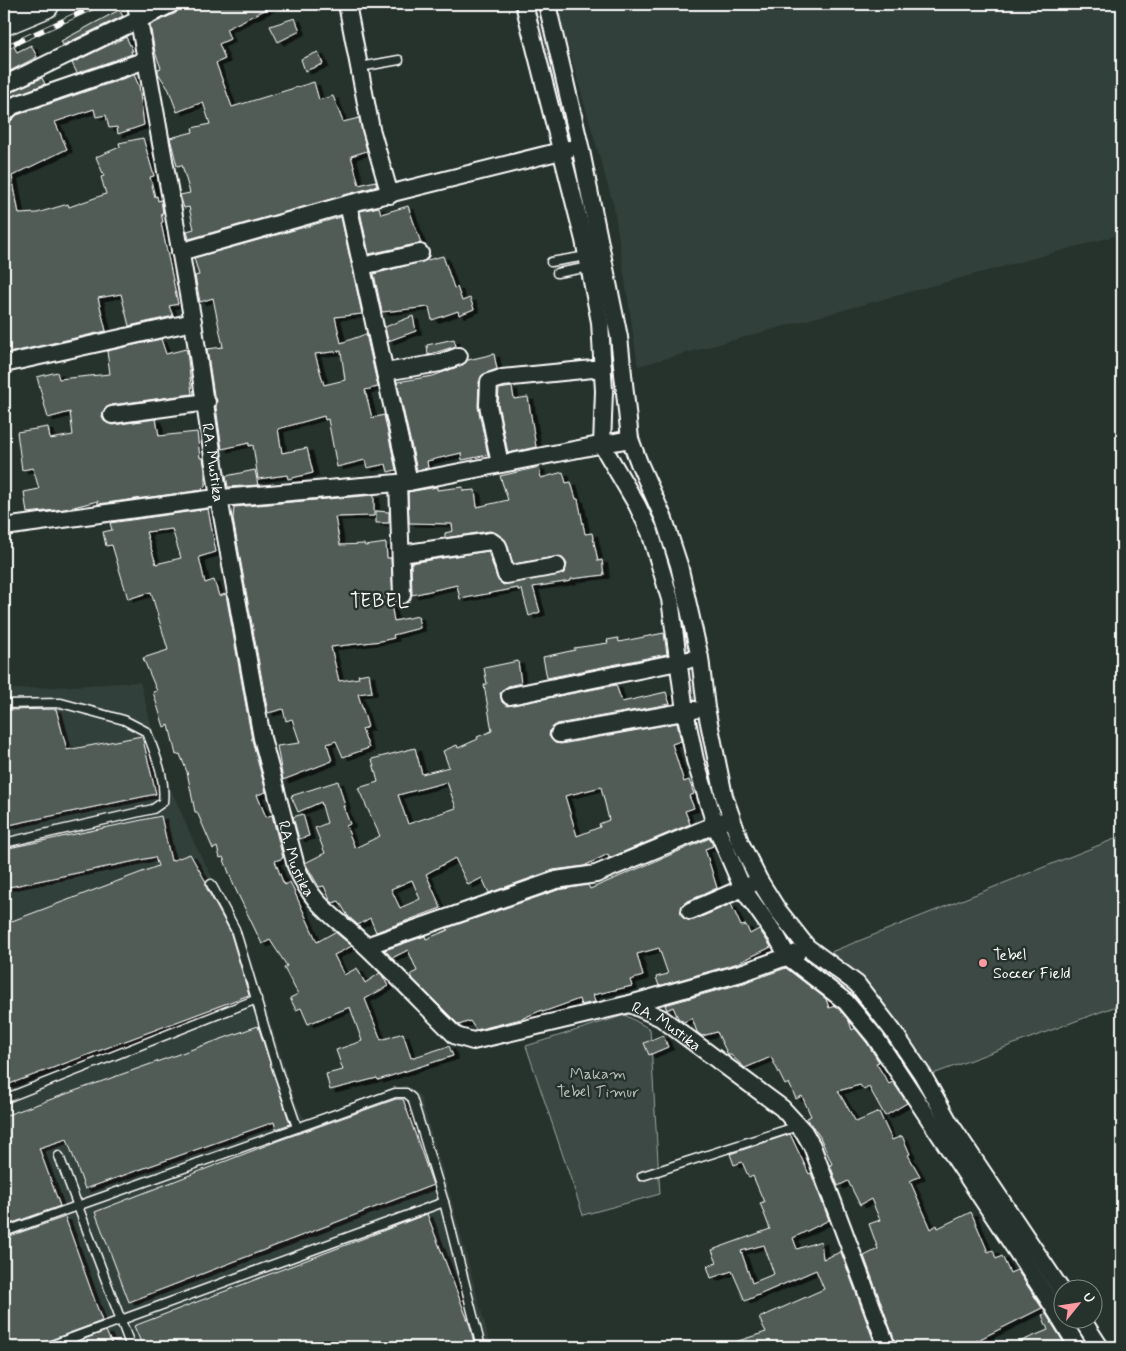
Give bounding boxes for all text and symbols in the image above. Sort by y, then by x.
street label: RA. Mustika [196,422,228,504]
district label: TEBEL [350,589,410,614]
street label: RA. Mustika [272,818,319,901]
place label: Tebel Soccer Field [993,945,1071,984]
marker: Tebel Soccer Field [977,957,989,969]
street label: RA. Mustika [628,997,705,1057]
park label: Makam Tebel Timur [557,1064,640,1103]
north arrow [1054,1278,1104,1328]
text: U [1078,1290,1098,1306]

